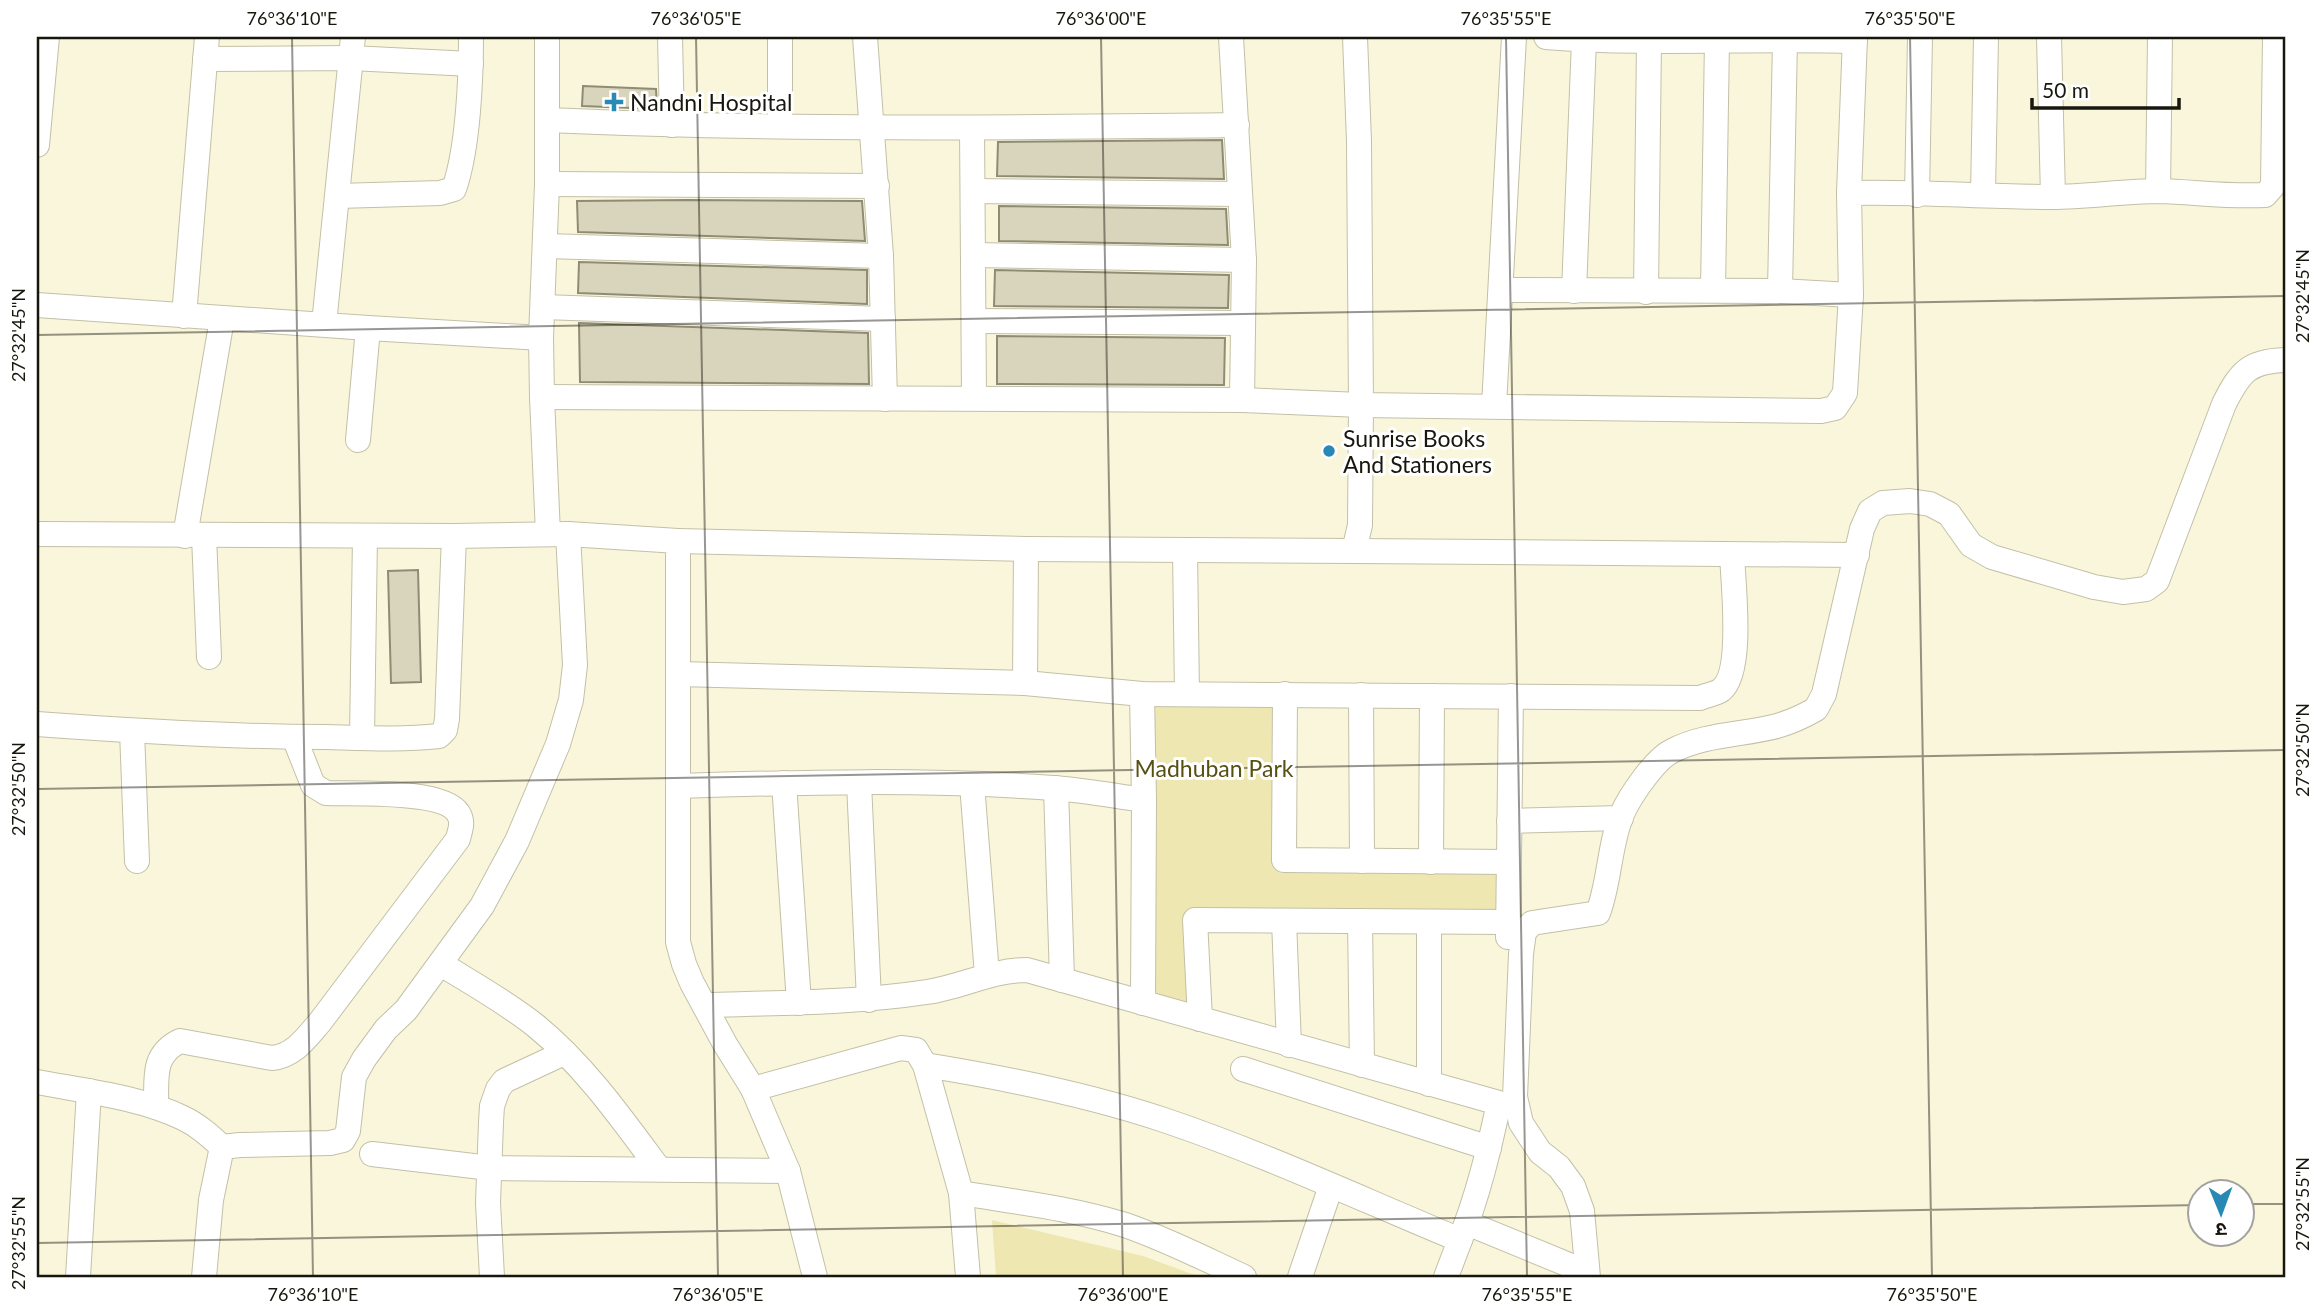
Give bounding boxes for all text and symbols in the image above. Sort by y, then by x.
text: 76°36'10"E [247,7,337,29]
text: 76°36'05"E [651,7,741,29]
text: 76°36'00"E [1056,7,1146,29]
text: 76°35'55"E [1461,7,1551,29]
text: 76°35'50"E [1865,7,1955,29]
scale bar [2032,66,2178,110]
text: 50 m [2042,77,2089,102]
place label: Nandni Hospital [630,88,792,116]
marker: Nandni Hospital [604,92,624,112]
text: 27°32'45"N [2291,249,2313,343]
text: 27°32'45"N [7,288,29,382]
place label: Sunrise Books And Stationers [1343,424,1492,478]
marker: Sunrise Books And Stationers [1321,443,1337,459]
text: 27°32'50"N [2291,703,2313,797]
text: 27°32'50"N [7,742,29,836]
park label: Madhuban Park [1135,754,1294,782]
text: 27°32'55"N [2291,1157,2313,1251]
north arrow [2186,1178,2256,1248]
text: 27°32'55"N [7,1196,29,1290]
text: उ [2215,1219,2227,1242]
text: 76°36'10"E [268,1283,358,1305]
text: 76°36'05"E [673,1283,763,1305]
text: 76°36'00"E [1078,1283,1168,1305]
text: 76°35'55"E [1482,1283,1572,1305]
text: 76°35'50"E [1887,1283,1977,1305]

